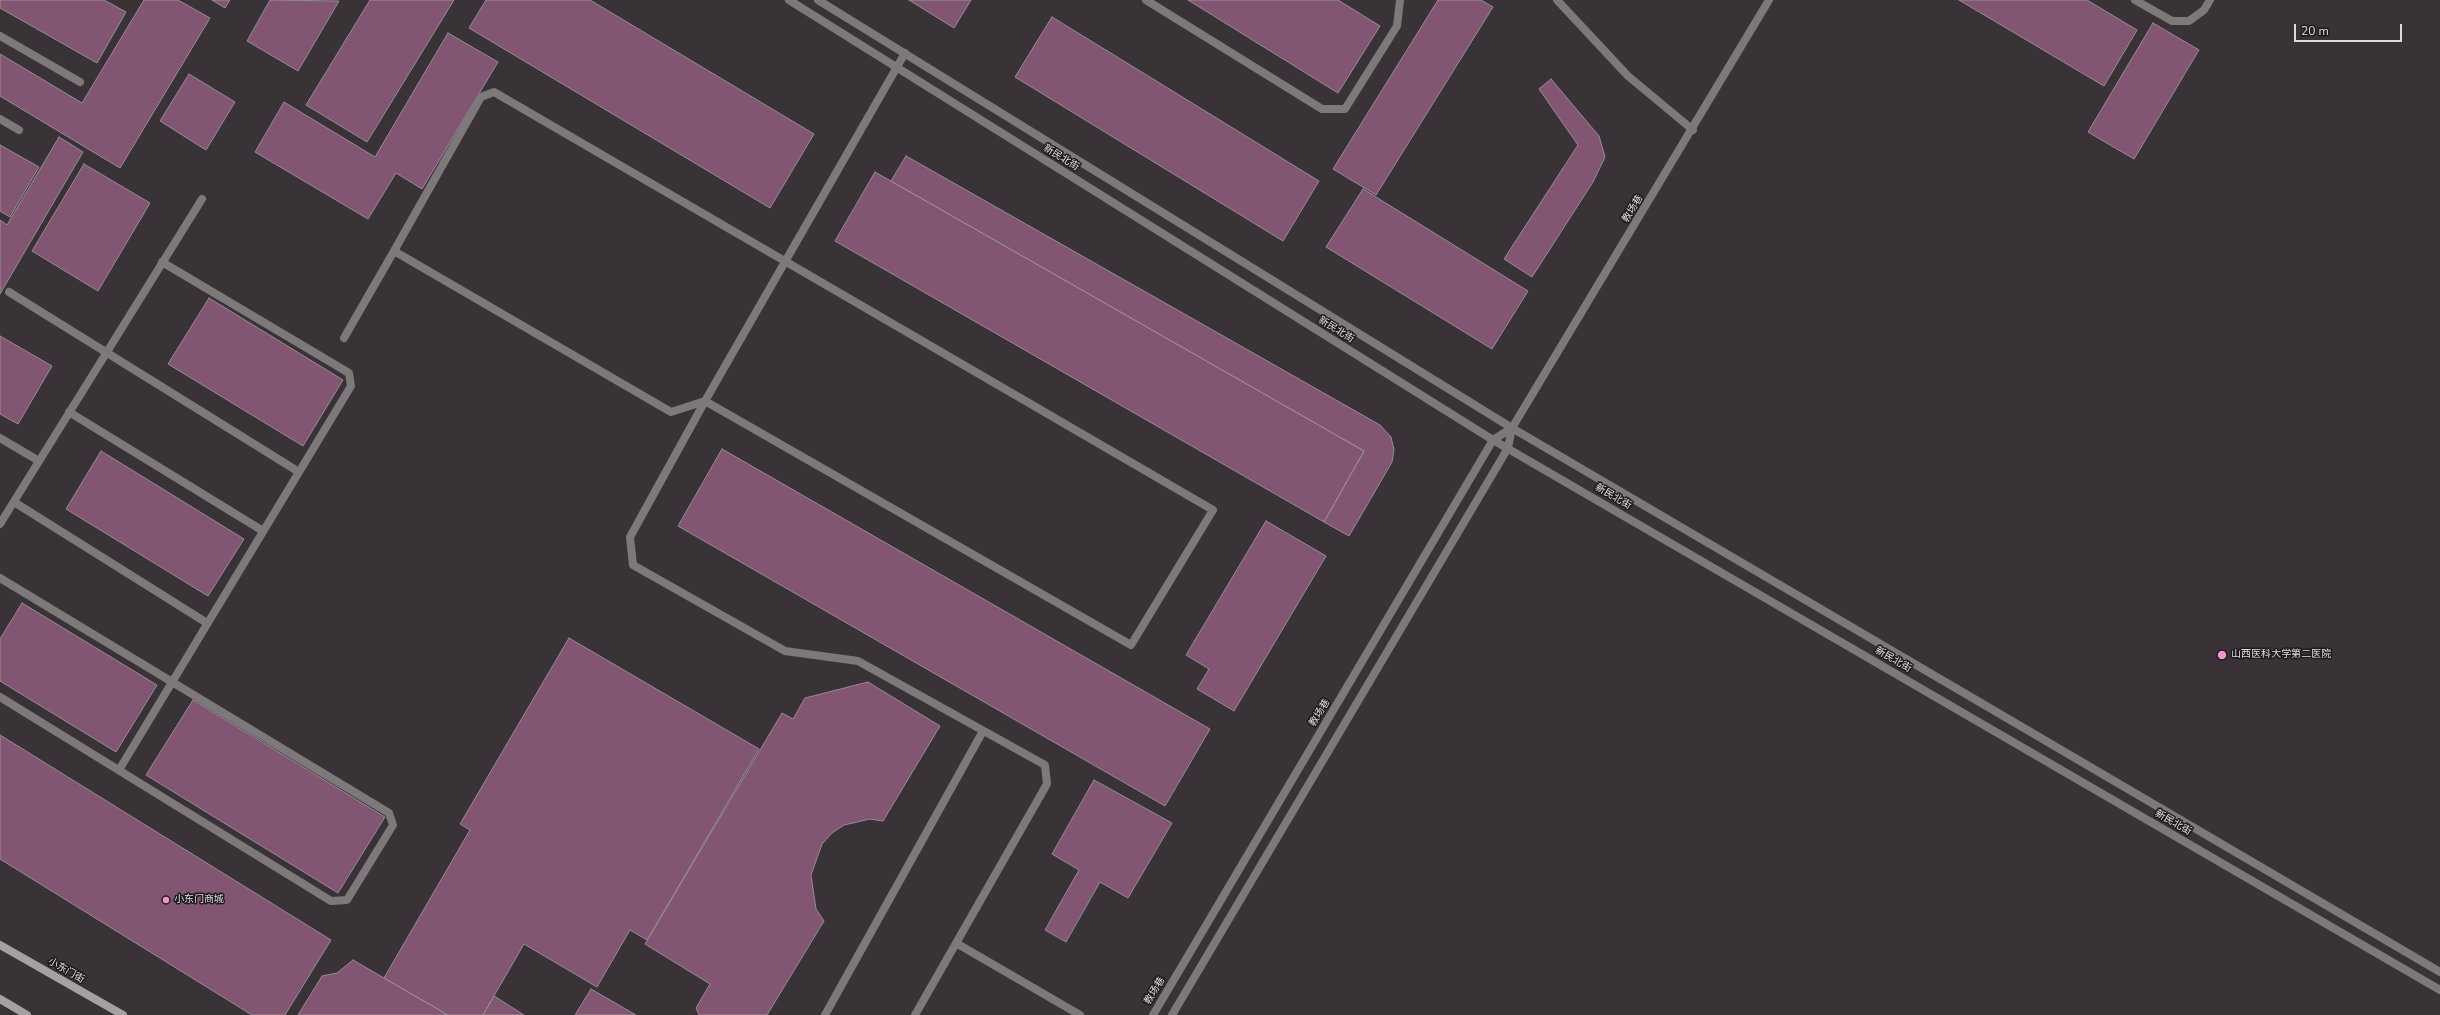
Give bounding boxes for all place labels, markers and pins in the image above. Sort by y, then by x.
marker: 山西医科大学第二医院 [2216,649,2228,661]
place label: 山西医科大学第二医院 [2231,649,2331,661]
place label: 小东门商城 [174,894,224,906]
marker: 小东门商城 [161,895,171,905]

